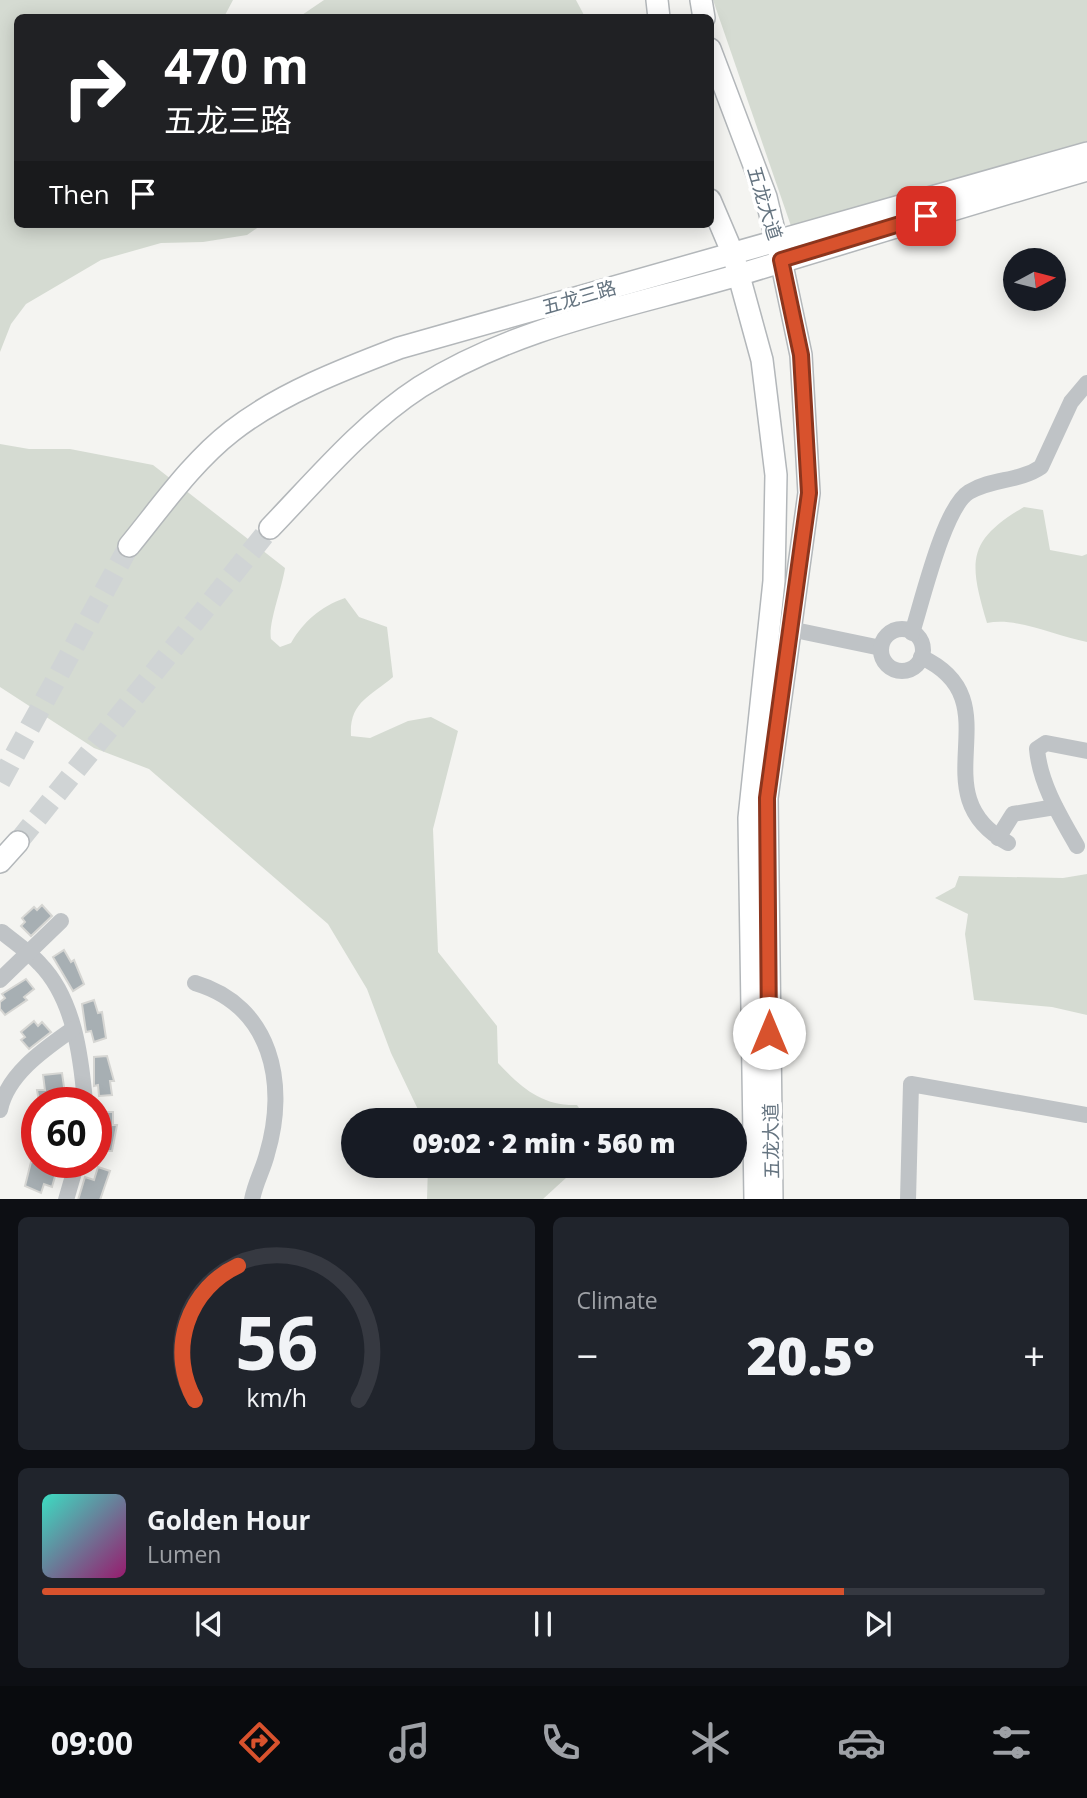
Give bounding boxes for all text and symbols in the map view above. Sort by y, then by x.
text: 470 m [164,32,309,98]
icon: right [49,42,140,133]
text: 五龙三路 [164,98,292,141]
street label: 五龙大道 [741,163,789,243]
icon: arrive [124,175,162,213]
text: Then [49,176,110,212]
pin [896,186,956,246]
icon: arrive [907,197,945,235]
north arrow [1003,248,1066,312]
map controls [1003,248,1066,311]
street label: 五龙三路 [539,274,619,320]
position arrow [732,996,806,1070]
speed limit sign: 60 [21,1087,112,1178]
street label: 五龙大道 [757,1103,785,1179]
text: 09:02 · 2 min · 560 m [413,1125,675,1161]
text: Climate [577,1284,658,1316]
text: 56 [235,1292,318,1391]
text: 20.5° [747,1319,875,1390]
text: − [577,1329,598,1381]
text: + [1023,1329,1045,1381]
text: km/h [246,1379,307,1413]
text: Golden Hour [147,1502,310,1538]
text: Lumen [147,1538,221,1570]
icon: previous [190,1605,228,1643]
icon: pause [524,1605,562,1643]
icon: next [859,1605,897,1643]
icon: directions [235,1718,284,1767]
icon: music [385,1718,434,1767]
icon: phone [536,1718,585,1767]
icon: climate [686,1718,735,1767]
icon: car [837,1718,886,1767]
icon: filters [987,1718,1036,1767]
text: 09:00 [51,1721,133,1764]

